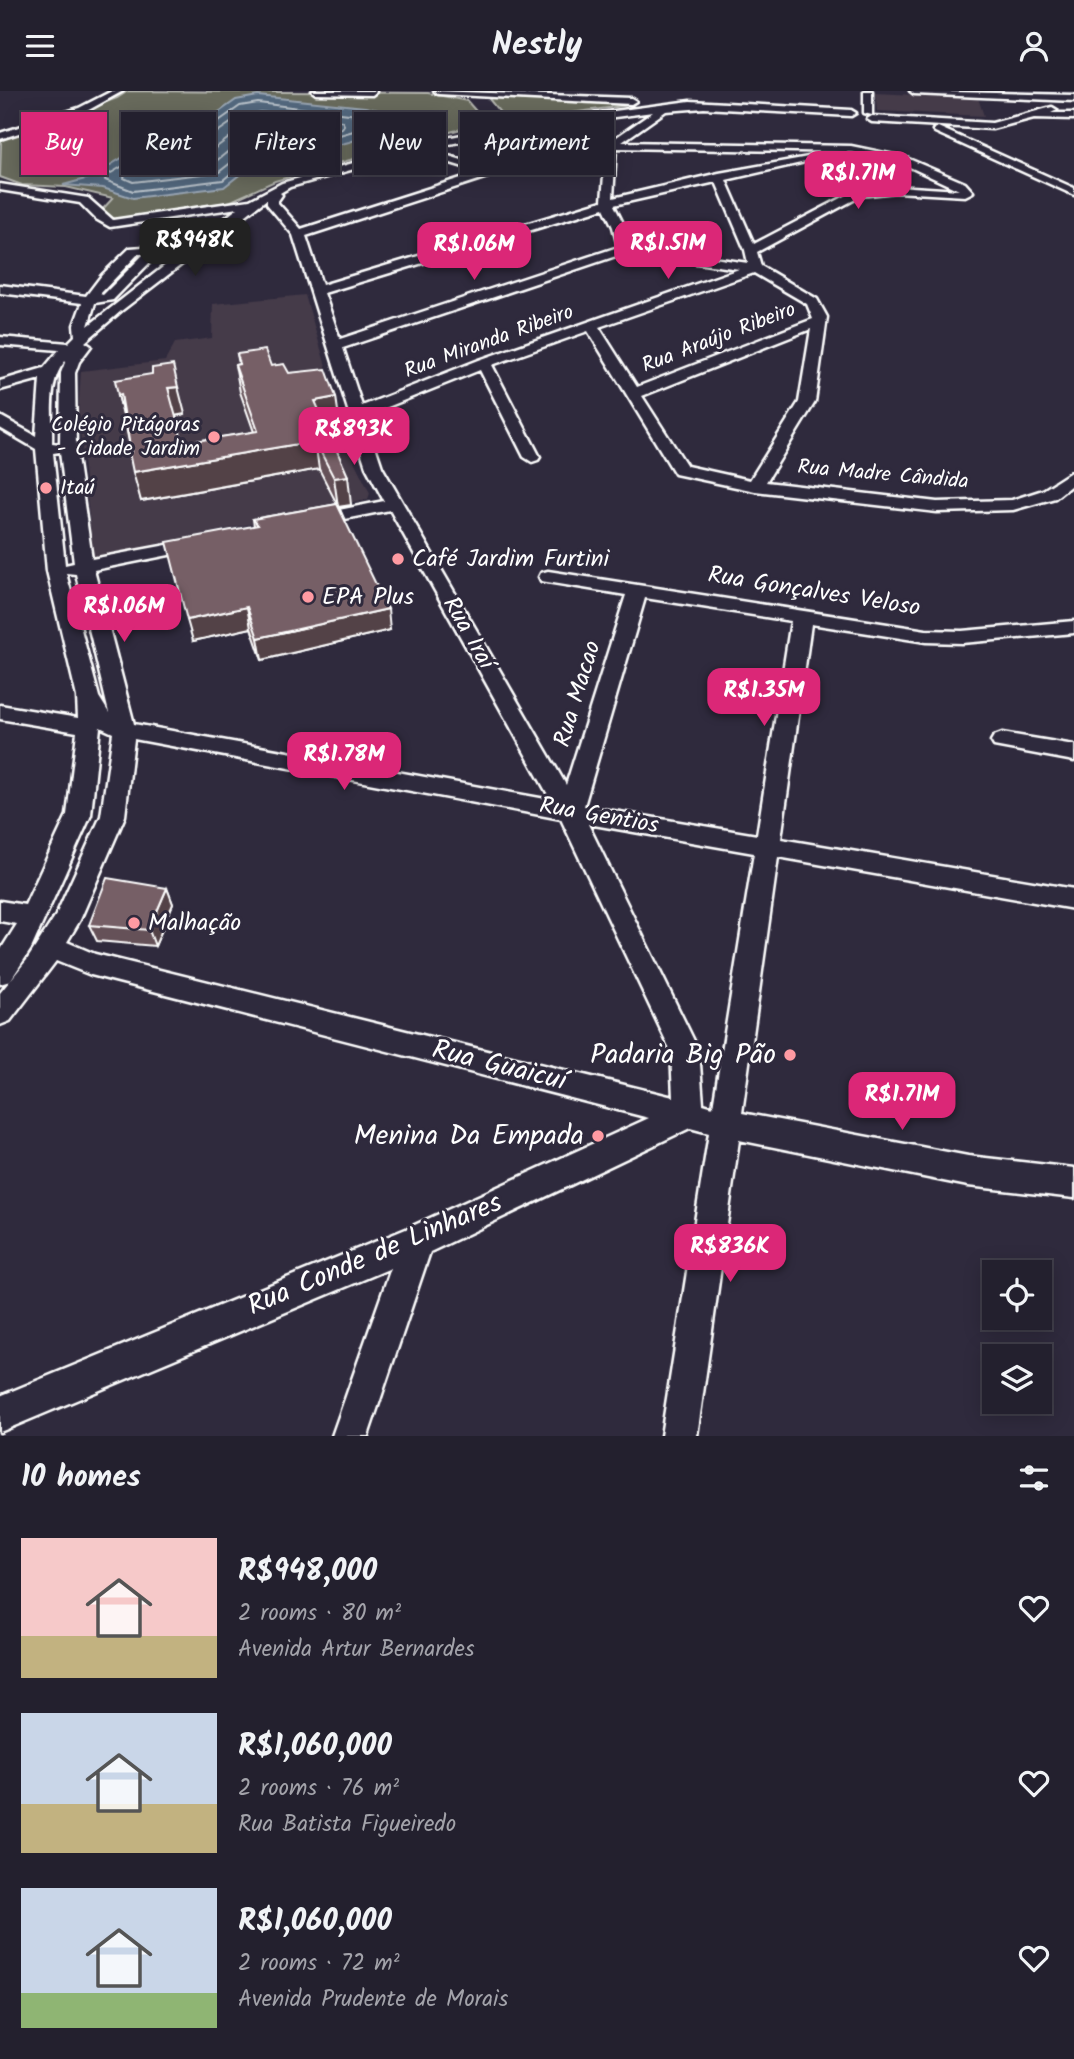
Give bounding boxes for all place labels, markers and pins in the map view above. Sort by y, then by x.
pin: R$1.71M [793,151,923,211]
pin: R$948K [138,219,252,278]
pin: R$1.51M [603,221,733,281]
pin: R$1.06M [409,223,539,282]
pin: R$893K [297,407,411,467]
place label: Colégio Pitágoras - Cidade Jardim [51,409,200,466]
marker: Colégio Pitágoras - Cidade Jardim [206,429,222,445]
place label: Itaú [60,472,95,505]
marker: Itaú [38,480,54,496]
place label: Café Jardim Furtini [412,540,610,579]
marker: Café Jardim Furtini [390,551,406,567]
place label: EPA Plus [322,578,414,617]
pin: R$1.06M [59,585,189,644]
marker: EPA Plus [300,589,316,605]
pin: R$1.35M [699,669,829,728]
pin: R$1.78M [279,733,409,792]
place label: Malhação [148,904,241,943]
marker: Malhação [126,915,142,931]
place label: Padaria Big Pão [590,1033,776,1078]
marker: Padaria Big Pão [782,1047,798,1063]
pin: R$1.71M [837,1073,967,1132]
place label: Menina Da Empada [354,1114,584,1159]
marker: Menina Da Empada [590,1128,606,1144]
pin: R$836K [673,1225,787,1284]

